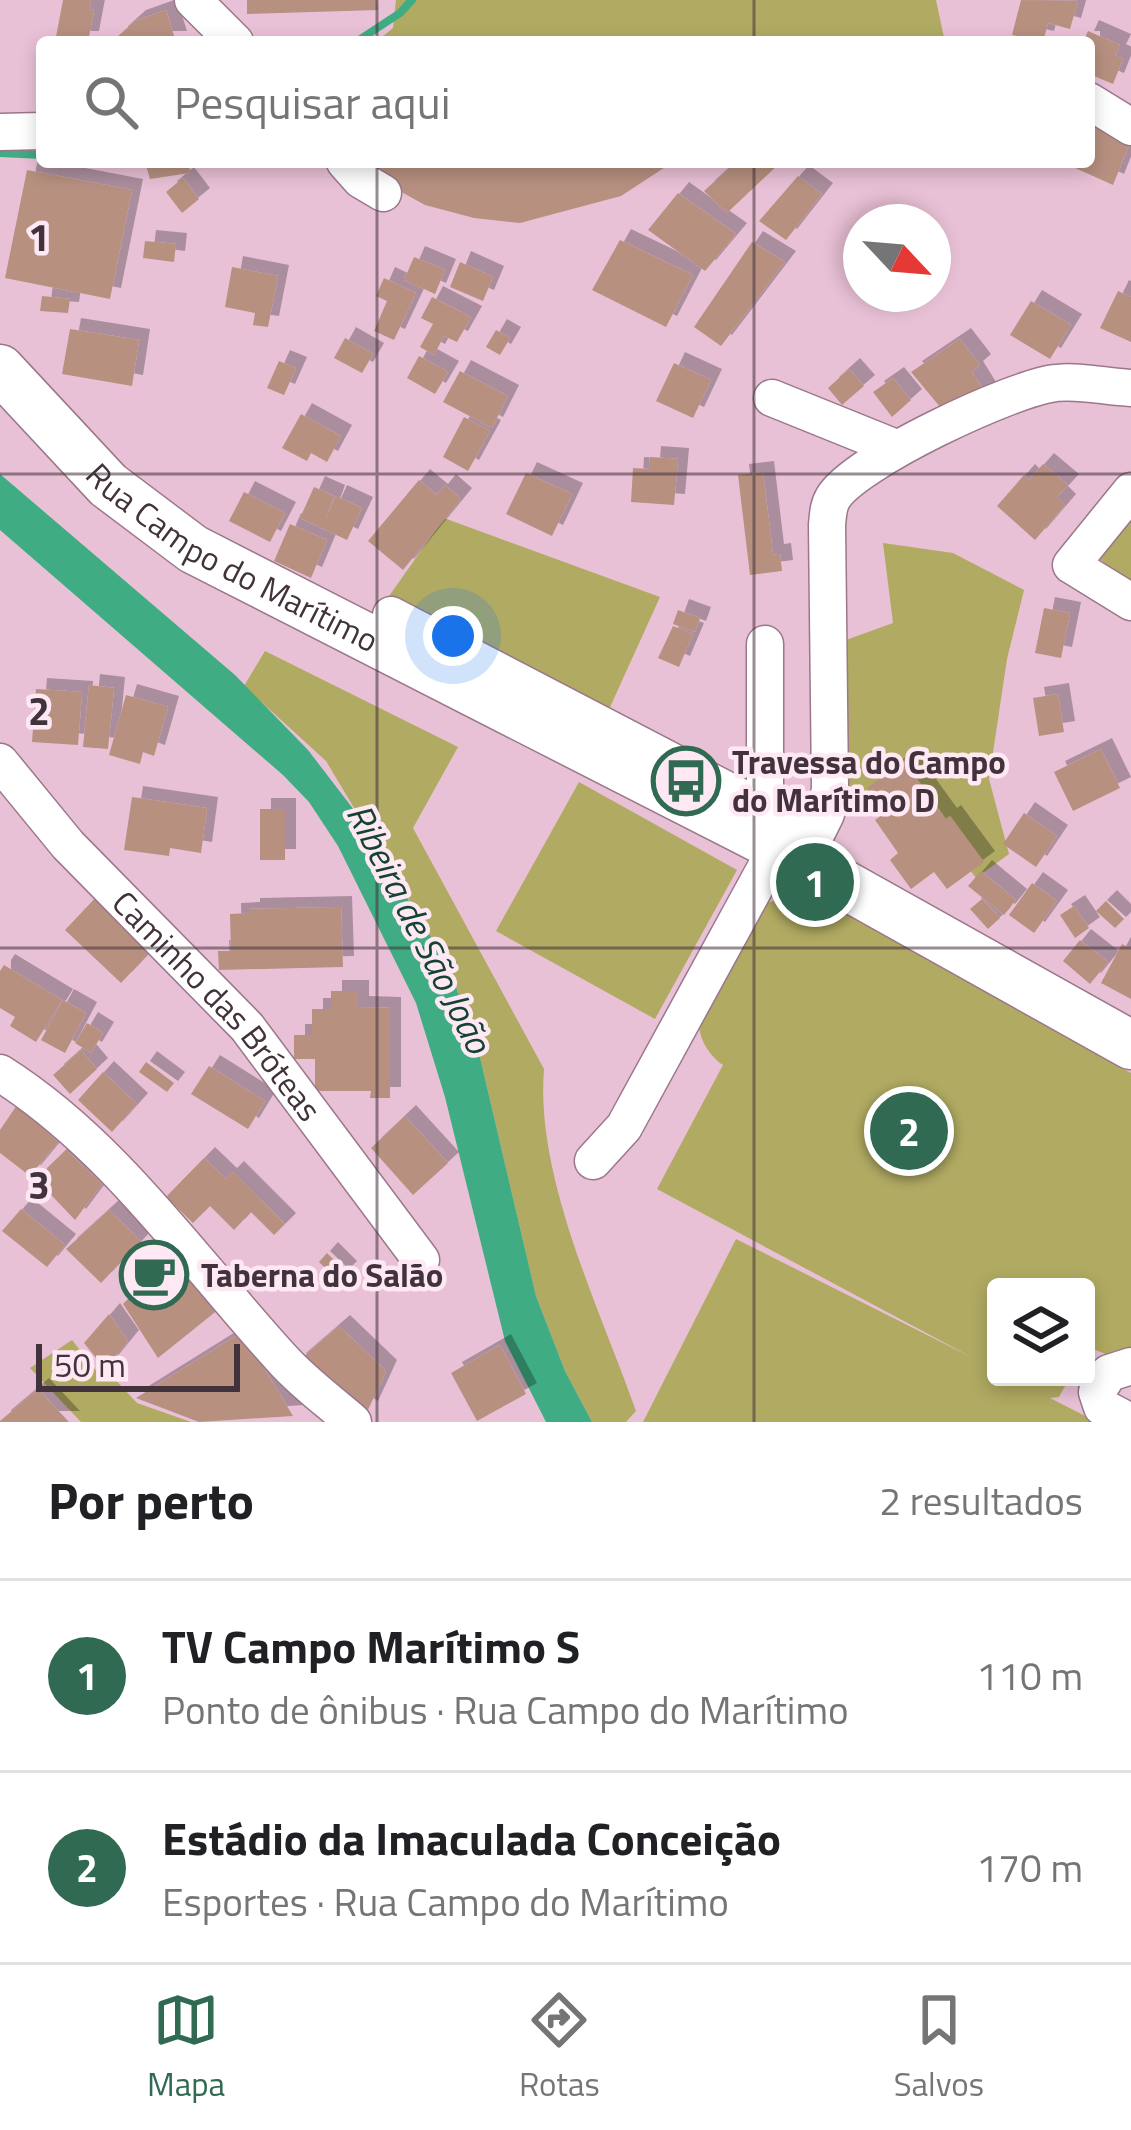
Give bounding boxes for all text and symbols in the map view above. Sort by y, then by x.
search box [36,36,1095,168]
text: Pesquisar aqui [174,68,450,136]
icon: search [78,69,144,135]
north arrow [843,204,951,312]
text: 1 [28,207,50,266]
street label: Rua Campo do Marítimo [74,451,387,665]
your location [423,606,483,666]
text: 2 [28,681,50,740]
place label: Travessa do Campo do Marítimo D [732,737,1006,825]
bus stop icon: Travessa do Campo do Marítimo D [651,746,721,816]
water label: Ribeira de São João [333,794,507,1064]
pin: 1 [776,837,854,927]
street label: Caminho das Bróteas [101,879,334,1132]
pin: 2 [870,1086,948,1176]
text: 3 [28,1155,50,1214]
cafe icon: Taberna do Salão [119,1240,189,1310]
place label: Taberna do Salão [201,1250,443,1300]
map controls [987,1278,1095,1386]
button: layers [987,1278,1095,1386]
scale bar [36,1338,240,1391]
text: 50 m [54,1340,126,1390]
text: Por perto [48,1461,254,1539]
text: 2 resultados [879,1471,1083,1530]
text: TV Campo Marítimo S [162,1612,580,1680]
text: 1 [76,1646,98,1705]
text: 110 m [976,1646,1083,1705]
text: Ponto de ônibus · Rua Campo do Marítimo [162,1680,849,1739]
text: Estádio da Imaculada Conceição [162,1804,781,1872]
text: 2 [76,1838,98,1897]
text: 170 m [976,1838,1083,1897]
text: Esportes · Rua Campo do Marítimo [162,1872,729,1931]
tab: Mapa [147,1987,225,2109]
tab: Rotas [519,1987,600,2109]
tab: Salvos [894,1987,984,2109]

